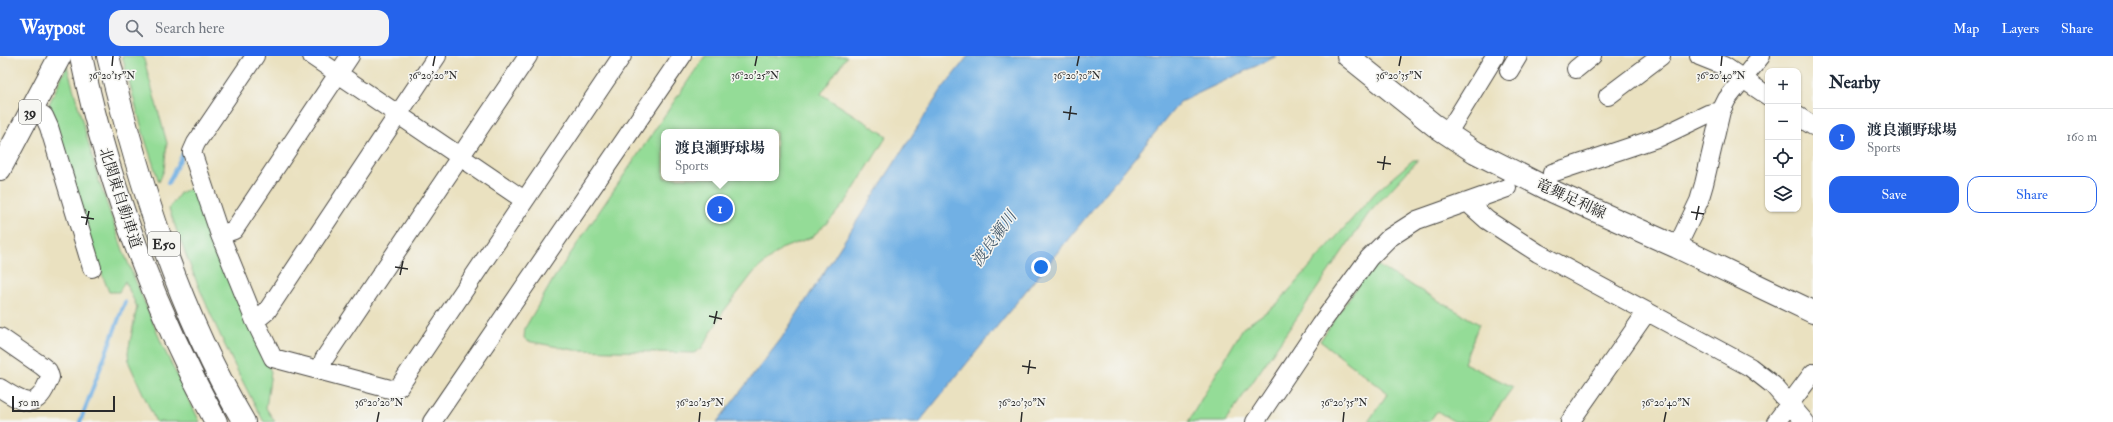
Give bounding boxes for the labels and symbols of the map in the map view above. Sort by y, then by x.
text: 36°20'15"N [89,70,135,82]
text: 36°20'20"N [409,70,457,82]
text: 36°20'25"N [731,70,779,82]
text: 36°20'30"N [1053,70,1101,82]
text: 36°20'35"N [1376,70,1422,82]
text: 36°20'40"N [1696,70,1746,82]
road number: 39 [19,100,41,124]
street label: 北関東自動車道 [95,145,145,251]
street label: 竜舞足利線 [1533,175,1609,223]
pin: 1 [707,194,733,224]
water label: 渡良瀬川 [967,206,1022,271]
road number: E50 [148,232,180,256]
your location [1031,257,1051,277]
scale bar [12,394,115,413]
text: 36°20'20"N [355,397,403,409]
text: 36°20'25"N [676,397,724,409]
text: 36°20'30"N [998,397,1046,409]
text: 36°20'35"N [1321,397,1367,409]
text: 36°20'40"N [1641,397,1691,409]

